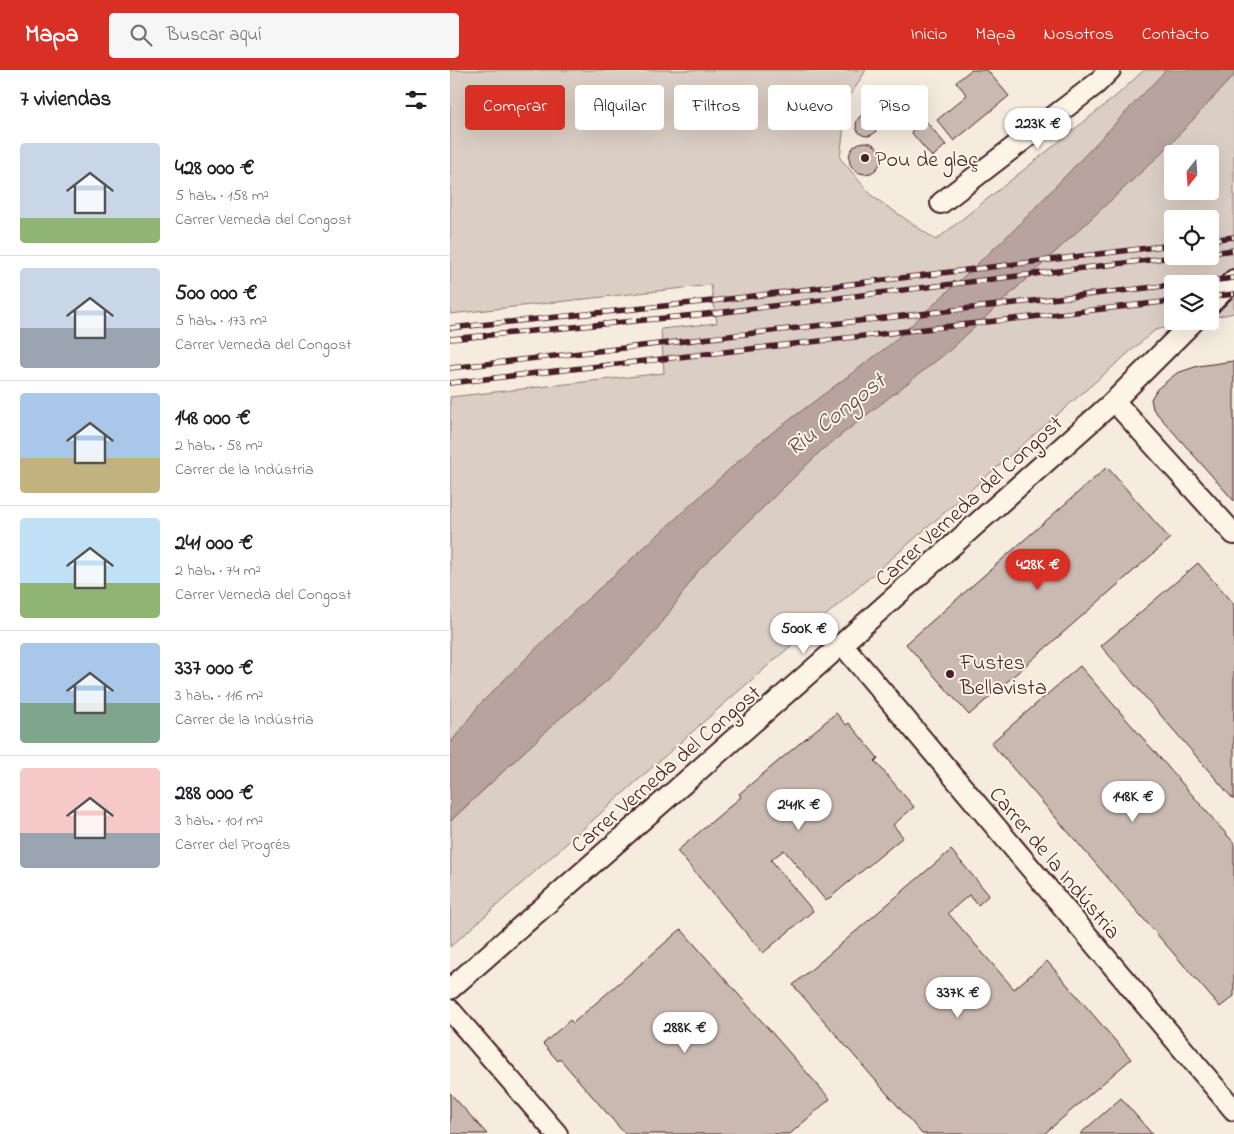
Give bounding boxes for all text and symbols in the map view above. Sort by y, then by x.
search box [109,13,459,58]
text: Mapa [25,18,79,53]
icon: search [127,21,155,49]
text: Buscar aquí [167,22,262,49]
text: Inicio [910,22,947,48]
text: Mapa [975,22,1016,48]
text: Nosotros [1044,22,1114,48]
text: Contacto [1142,22,1209,48]
text: 7 viviendas [20,85,111,115]
chip: Comprar [465,85,565,130]
chip: Alquilar [575,85,664,130]
chip: Filtros [674,85,758,130]
chip: Nuevo [768,85,851,130]
chip: Piso [861,85,928,130]
icon: filters [402,86,430,114]
pin: 223K € [997,108,1079,150]
text: 223K € [1015,112,1061,136]
place label: Pou de glaç [875,145,978,178]
north arrow [1164,145,1219,200]
map controls [1164,145,1219,330]
marker: Pou de glaç [859,152,871,164]
text: 428 000 € [175,154,254,184]
icon: home [60,163,120,223]
text: 5 hab. · 158 m² [175,184,269,208]
text: Carrer Verneda del Congost [175,208,352,232]
button: locate [1164,210,1219,265]
button: layers [1164,275,1219,330]
text: 500 000 € [175,279,258,309]
icon: home [60,288,120,348]
text: 5 hab. · 173 m² [175,309,267,333]
text: Carrer Verneda del Congost [175,333,352,357]
water label: Riu Congost [779,365,895,466]
text: 148 000 € [175,404,251,434]
street label: Carrer Verneda del Congost [869,409,1072,596]
icon: home [60,413,120,473]
text: 2 hab. · 58 m² [175,434,263,458]
text: Carrer de la Indústria [175,458,314,482]
text: 241 000 € [175,529,253,559]
icon: home [60,538,120,598]
pin: 428K € [997,548,1079,591]
text: 428K € [1016,553,1060,577]
text: 2 hab. · 74 m² [175,559,261,583]
text: Carrer Verneda del Congost [175,583,352,607]
pin: 500K € [763,612,845,655]
text: 500K € [781,617,827,641]
place label: Fustes Bellavista [959,648,1047,705]
text: 337 000 € [175,654,253,684]
icon: home [60,663,120,723]
marker: Fustes Bellavista [944,668,956,680]
street label: Carrer Verneda del Congost [565,678,770,863]
text: 3 hab. · 116 m² [175,684,263,708]
text: Carrer de la Indústria [175,708,314,732]
text: 288 000 € [175,779,254,809]
pin: 148K € [1092,780,1174,823]
street label: Carrer de la Indústria [980,781,1127,947]
text: 148K € [1113,785,1153,809]
icon: home [60,788,120,848]
pin: 241K € [758,788,840,831]
text: 241K € [778,793,820,817]
text: 3 hab. · 101 m² [175,809,263,833]
text: Carrer del Progrés [175,833,290,857]
pin: 337K € [917,976,999,1019]
text: 337K € [937,981,979,1005]
pin: 288K € [644,1012,726,1054]
text: 288K € [664,1016,706,1040]

